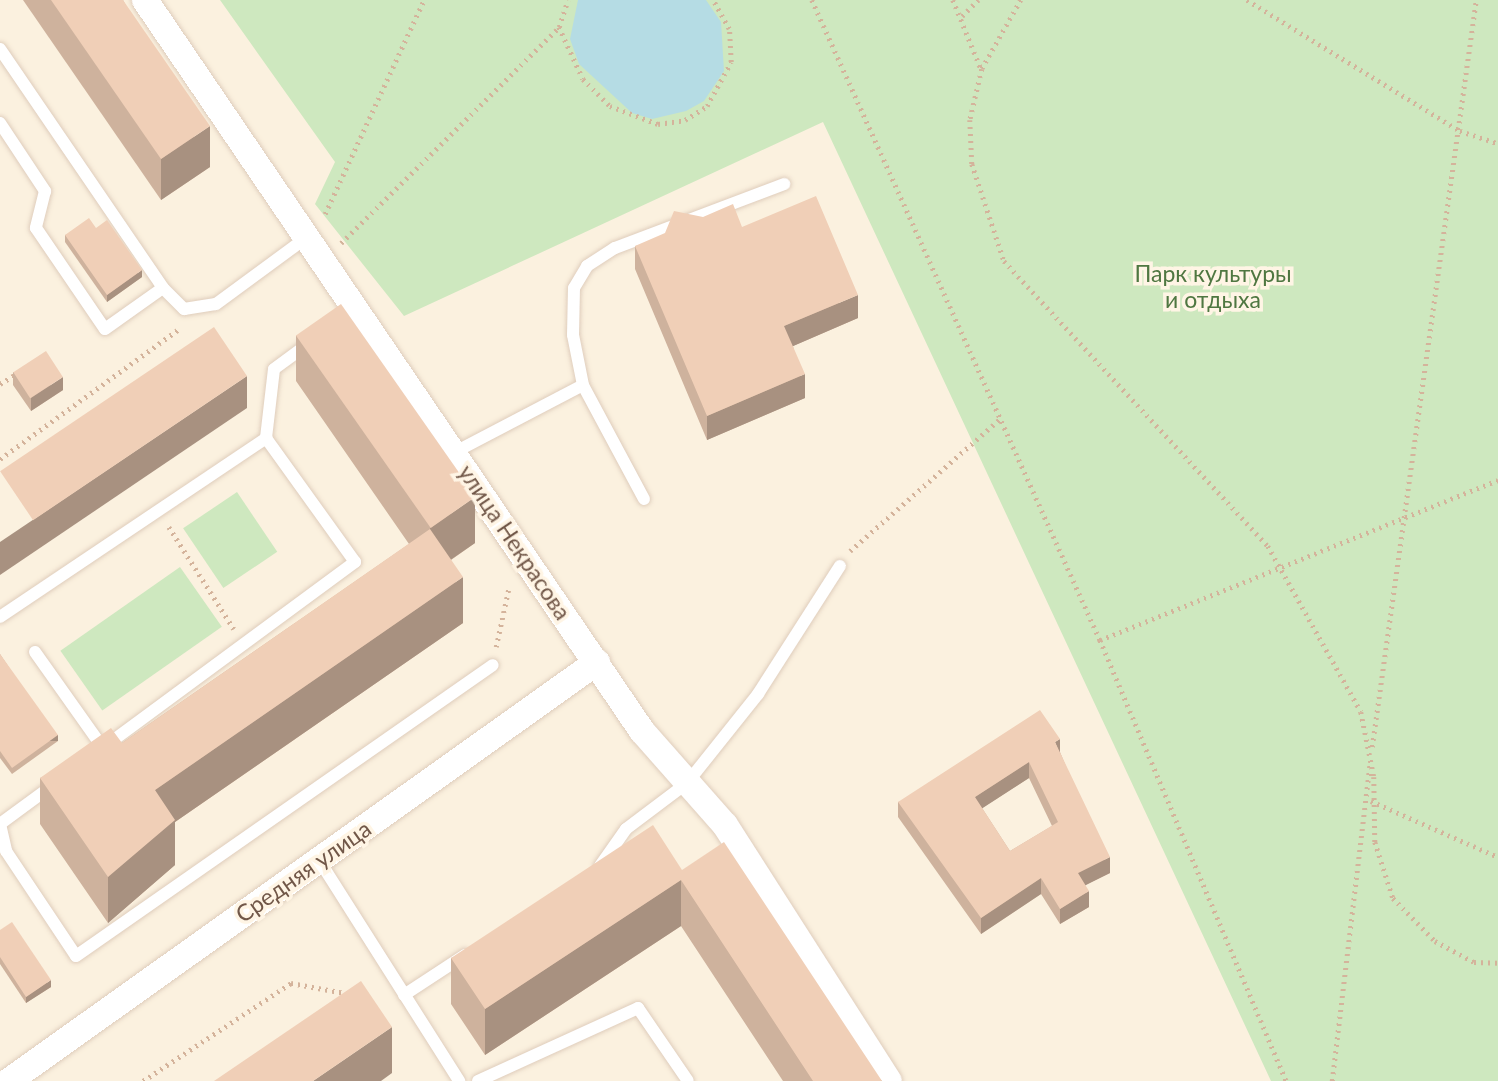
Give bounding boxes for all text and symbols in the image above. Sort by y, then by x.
park label: Парк культуры и отдыха [1134,259,1292,313]
street label: улица Некрасова [453,459,577,625]
street label: Средняя улица [230,814,376,928]

